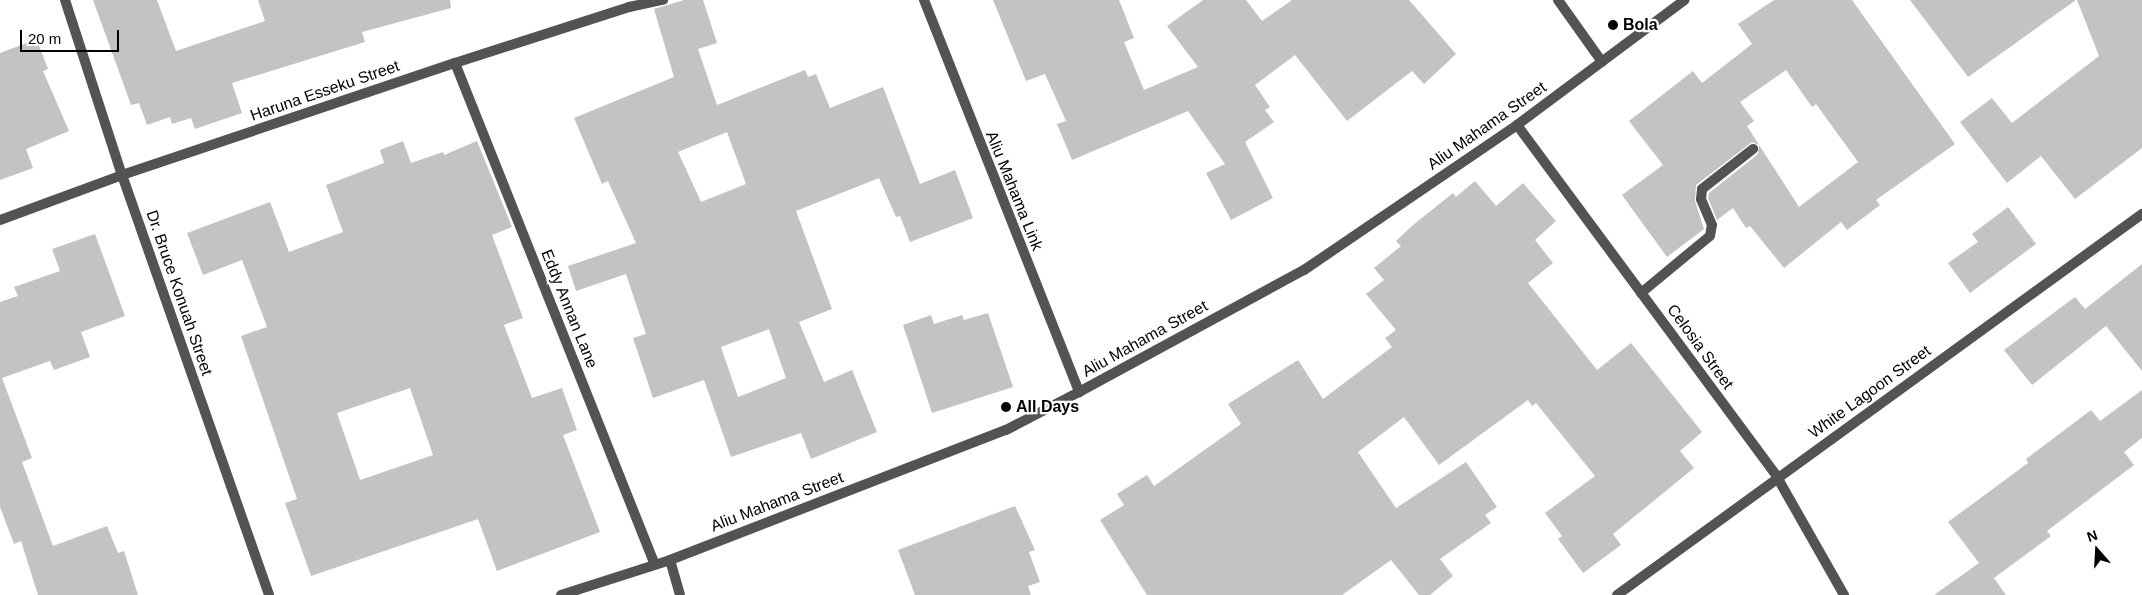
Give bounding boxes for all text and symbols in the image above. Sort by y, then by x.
place label: Bola [1623,15,1658,35]
marker: Bola [1607,19,1619,31]
scale bar [22,20,121,52]
text: 20 m [28,30,61,47]
street label: Haruna Esseku Street [248,56,402,126]
street label: Aliu Mahama Street [1424,78,1550,174]
street label: Aliu Mahama Link [981,128,1047,254]
street label: Dr. Bruce Konuah Street [142,208,216,378]
street label: Eddy Annan Lane [536,246,602,372]
street label: Aliu Mahama Street [1079,297,1211,381]
street label: Celosia Street [1663,301,1737,393]
street label: White Lagoon Street [1805,341,1935,443]
place label: All Days [1016,397,1079,417]
marker: All Days [1000,401,1012,413]
street label: Aliu Mahama Street [708,468,846,536]
north arrow [2072,525,2122,575]
text: N [2085,527,2100,545]

